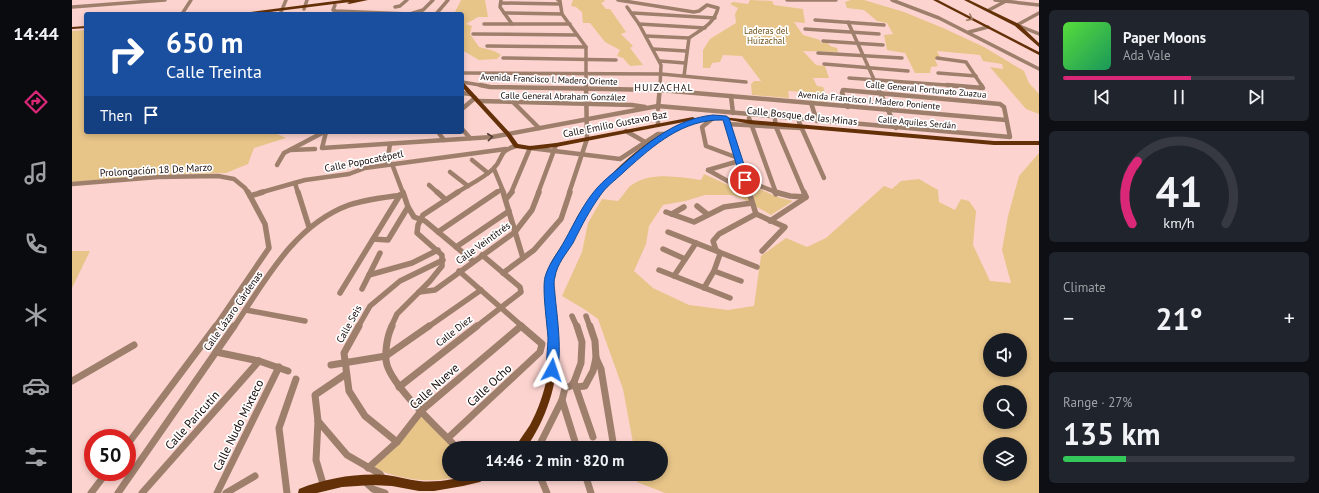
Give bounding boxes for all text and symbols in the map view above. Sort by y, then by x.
one-way arrow [966,13,973,21]
text: 14:44 [13,22,59,45]
text: 650 m [166,24,243,61]
park label: Laderas del Huizachal [744,25,788,46]
icon: right [100,28,152,80]
text: Paper Moons [1123,28,1206,47]
text: Ada Vale [1123,47,1171,64]
text: Calle Treinta [166,60,262,83]
street label: Avenida Francisco I. Madero Oriente [480,71,618,87]
street label: Calle General Fortunato Zuazua [865,78,987,100]
district label: HUIZACHAL [634,81,694,94]
icon: previous [1091,86,1113,108]
icon: pause [1168,86,1190,108]
icon: next [1245,86,1267,108]
icon: directions [22,88,50,116]
street label: Avenida Francisco I. Madero Poniente [797,88,941,112]
street label: Calle General Abraham González [500,89,626,103]
icon: arrive [140,104,162,126]
street label: Calle Bosque de las Minas [746,104,858,128]
text: Then [100,106,132,125]
street label: Calle Emilio Gustavo Baz [562,108,668,140]
street label: Calle Aquiles Serdán [877,113,957,131]
one-way arrow [487,132,493,141]
street label: Calle Popocatépetl [323,147,405,175]
icon: music [22,159,50,187]
street label: Prolongación 18 De Marzo [99,161,213,179]
pin [728,163,762,197]
text: 41 [1155,165,1203,218]
icon: arrive [734,169,756,191]
text: km/h [1163,213,1195,232]
street label: Calle Veintitrés [453,219,513,267]
icon: phone [22,230,50,258]
street label: Calle Lázaro Cárdenas [201,269,265,353]
text: Climate [1063,279,1106,296]
text: 21° [1155,299,1203,338]
icon: climate [22,301,50,329]
street label: Calle Seis [333,303,365,345]
text: − [1063,304,1074,332]
text: + [1284,304,1295,332]
street label: Calle Diez [433,313,475,349]
map controls [983,333,1027,481]
button: sound [983,333,1027,377]
position arrow [531,349,573,391]
street label: Calle Nueve [406,360,462,412]
street label: Calle Ocho [464,361,514,409]
icon: car [22,372,50,400]
street label: Calle Nudo Mixteco [209,377,267,473]
button: search [983,385,1027,429]
street label: Calle Paricutín [162,387,222,453]
text: Range · 27% [1063,394,1132,411]
text: 135 km [1063,414,1161,453]
speed limit sign: 50 [84,429,136,481]
button: layers [983,437,1027,481]
icon: filters [22,443,50,471]
text: 14:46 · 2 min · 820 m [486,451,624,470]

